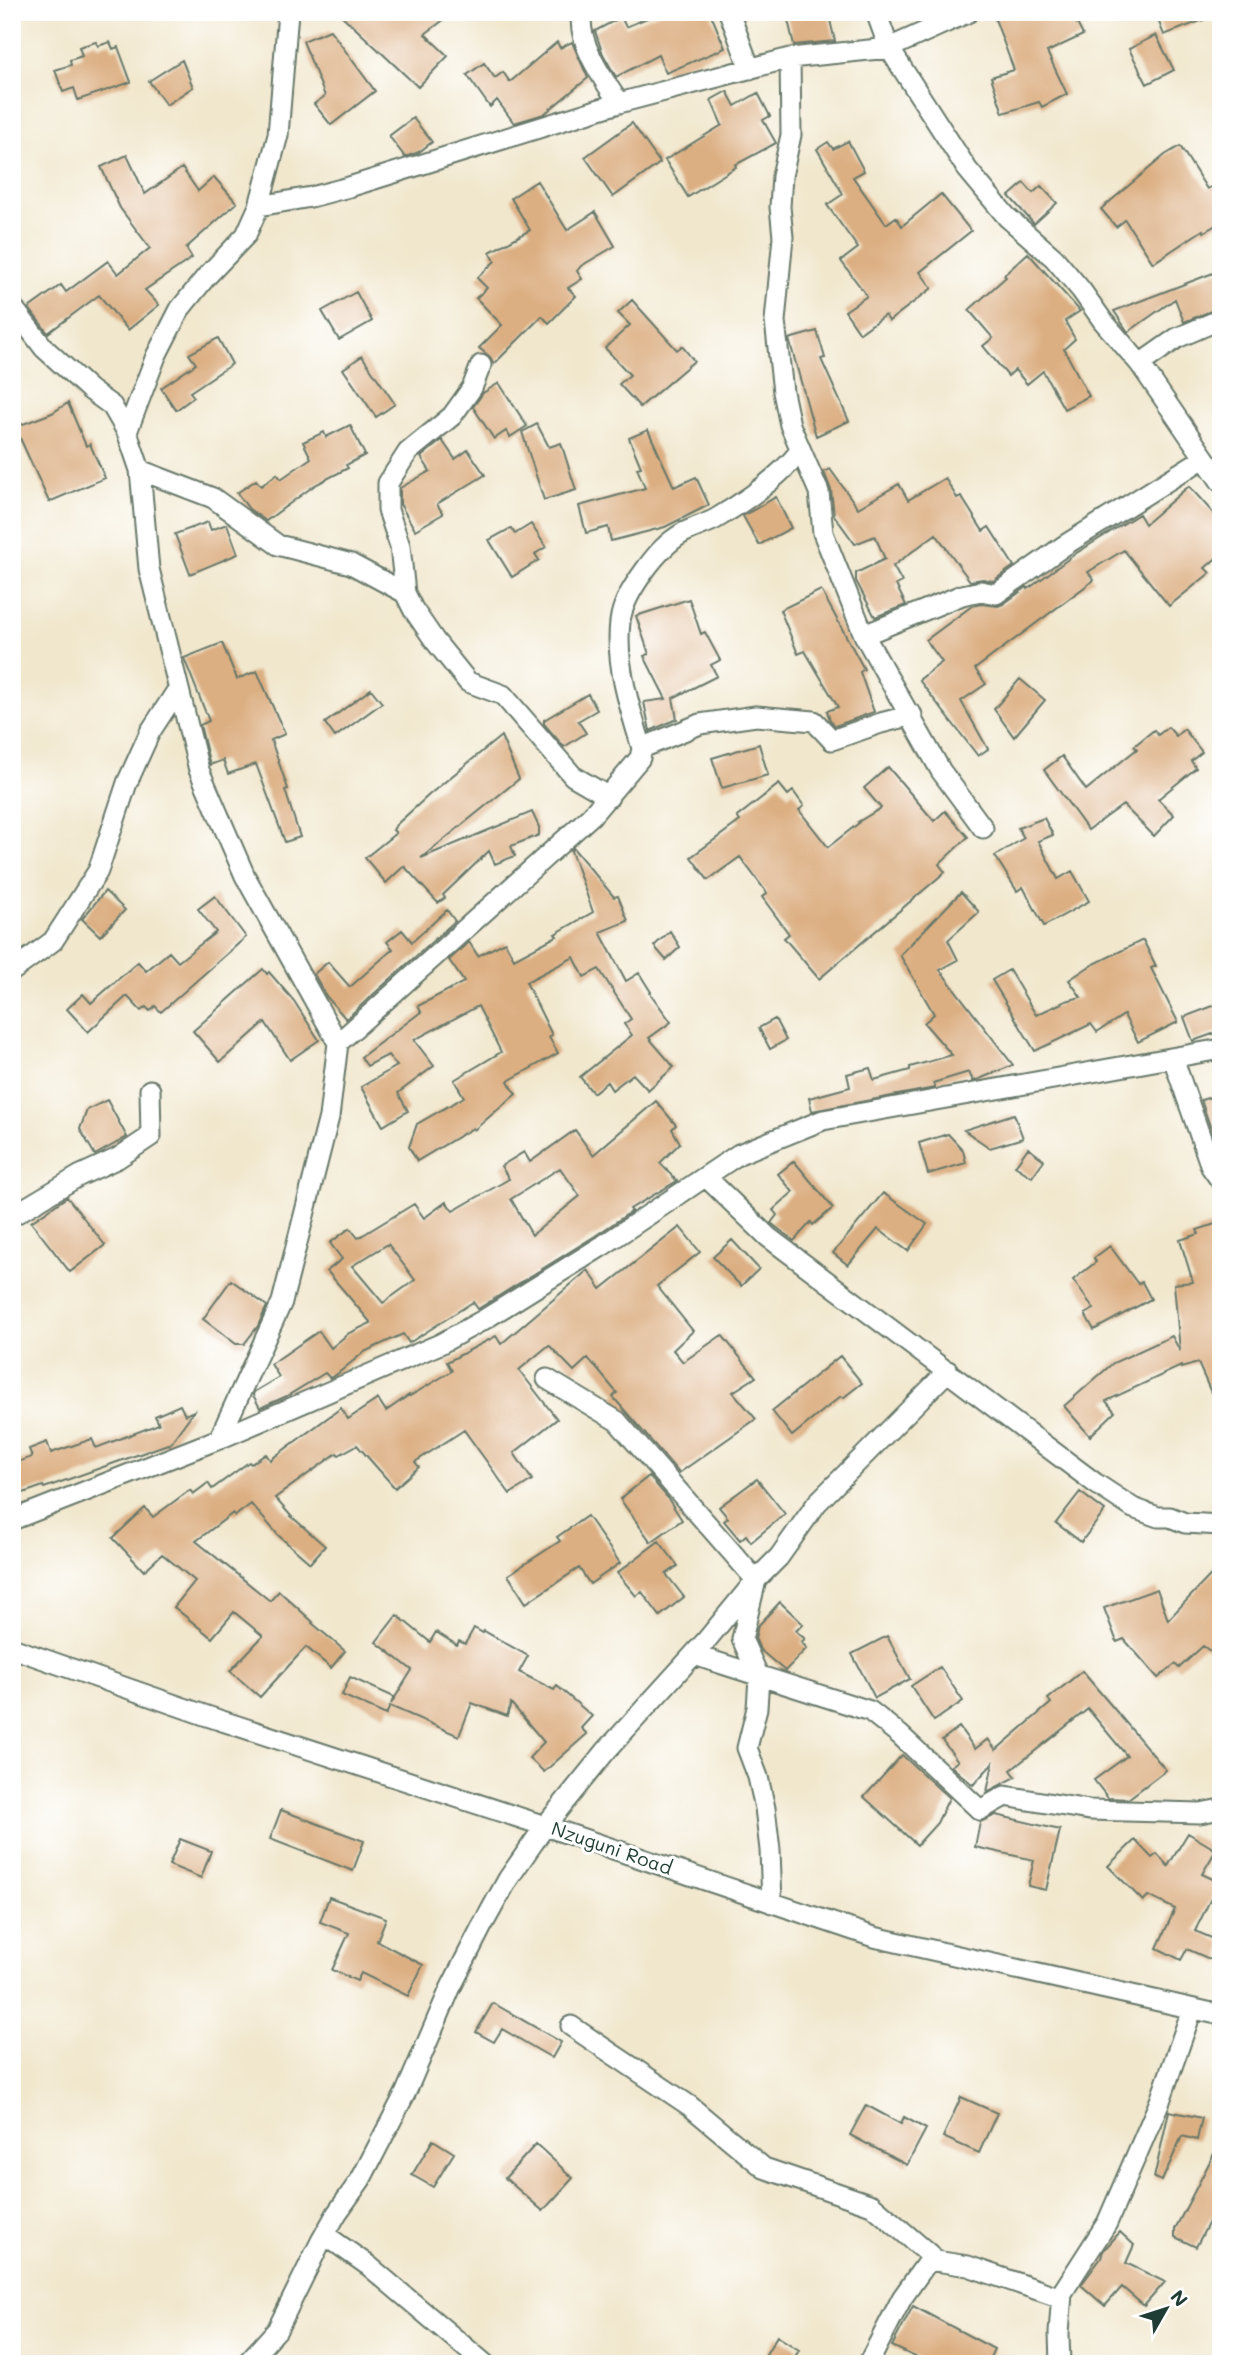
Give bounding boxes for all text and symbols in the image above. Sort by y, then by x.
street label: Nzuguni Road [548,1815,676,1880]
north arrow [1132,2274,1202,2344]
text: N [1165,2285,1194,2311]

